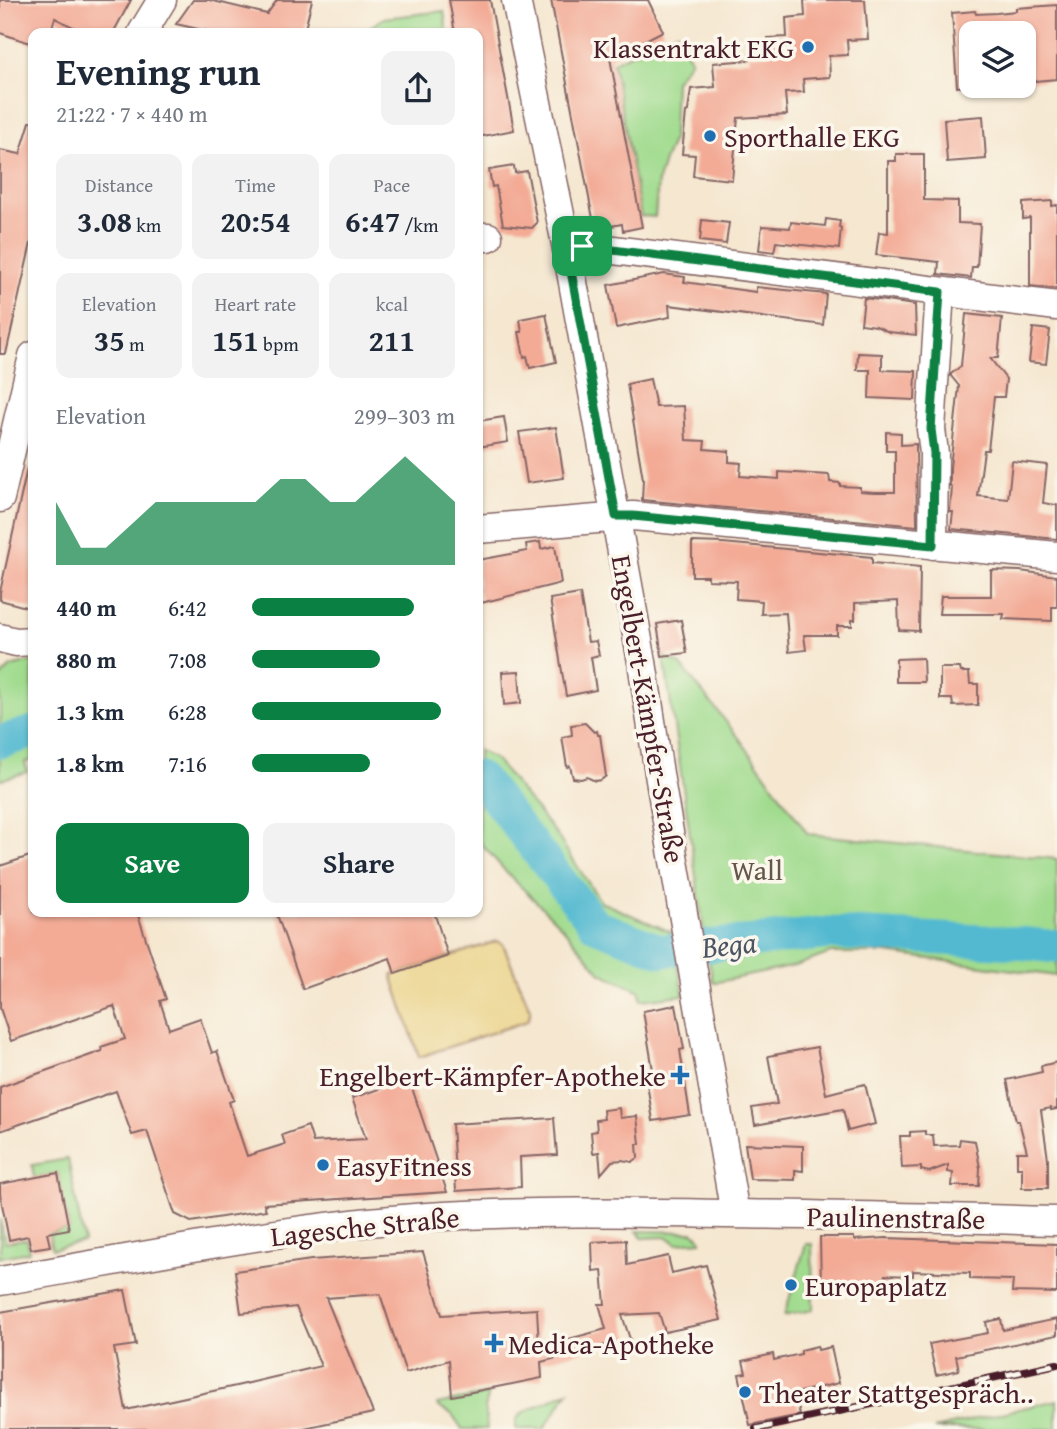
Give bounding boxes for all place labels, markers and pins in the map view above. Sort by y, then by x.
place label: Klassentrakt EKG [593,27,794,68]
marker: Klassentrakt EKG [800,39,816,55]
place label: Sporthalle EKG [724,116,900,157]
marker: Sporthalle EKG [702,128,718,144]
pin [552,216,612,276]
place label: Engelbert-Kämpfer-Apotheke [320,1055,666,1096]
marker: Engelbert-Kämpfer-Apotheke [672,1067,688,1083]
place label: EasyFitness [337,1145,472,1186]
marker: EasyFitness [315,1157,331,1173]
place label: Europaplatz [805,1265,946,1306]
marker: Europaplatz [783,1277,799,1293]
place label: Medica-Apotheke [508,1323,714,1364]
marker: Medica-Apotheke [486,1335,502,1351]
place label: Theater Stattgespräch.. [759,1372,1033,1413]
marker: Theater Stattgespräch.. [737,1384,753,1400]

